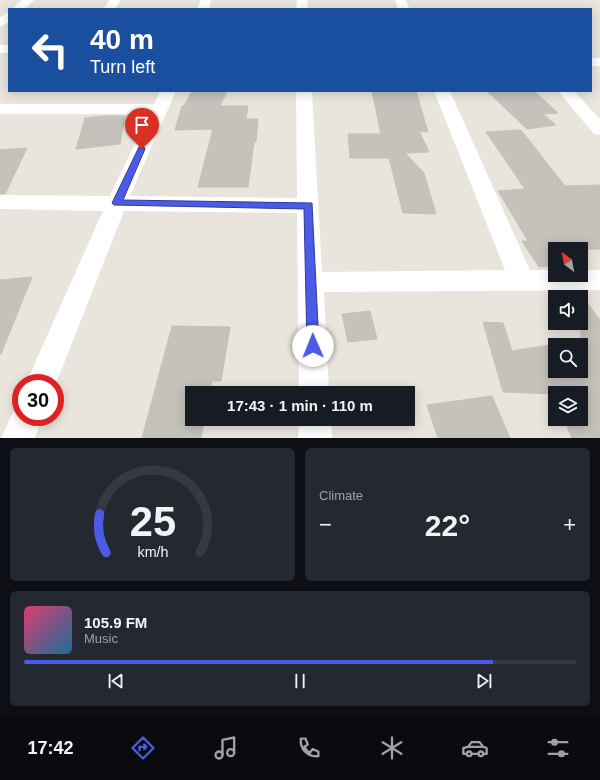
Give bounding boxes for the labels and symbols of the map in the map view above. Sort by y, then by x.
pin [125,108,159,149]
north arrow [548,242,588,282]
position arrow [292,325,334,367]
speed limit sign: 30 [12,374,64,426]

